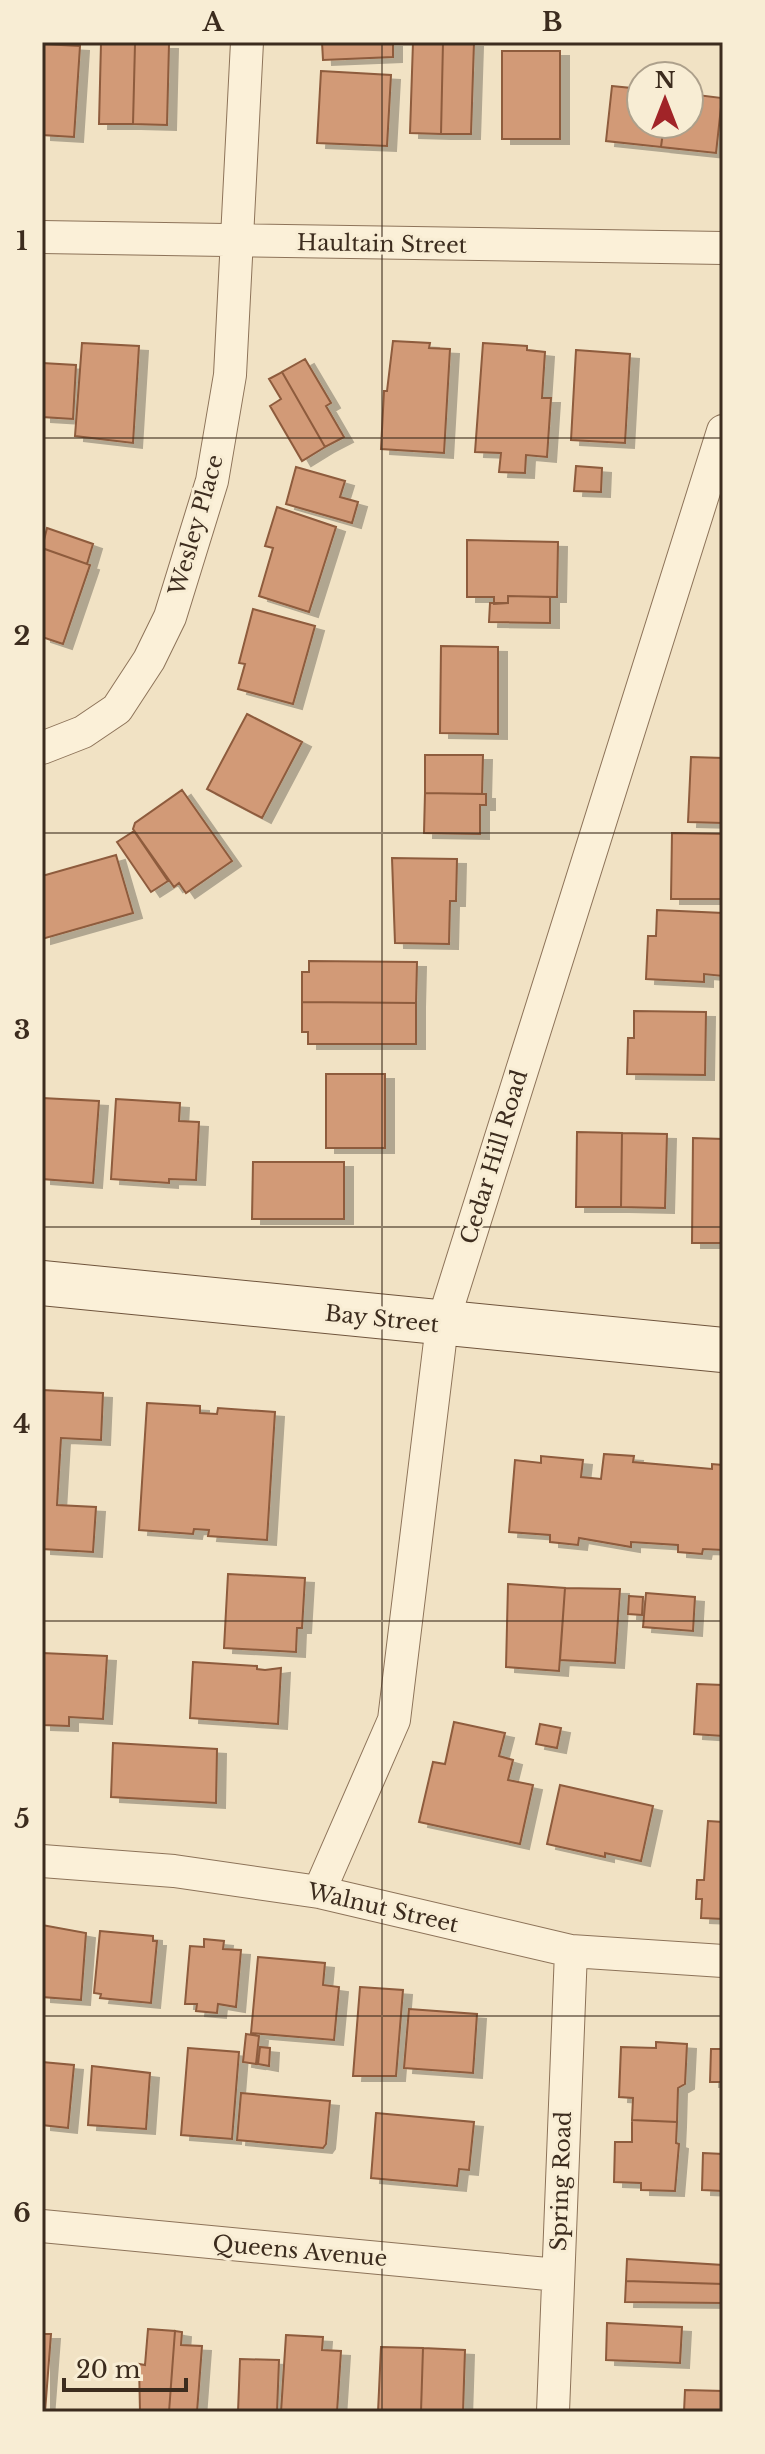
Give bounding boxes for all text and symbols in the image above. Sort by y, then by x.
text: A [201,6,224,38]
text: B [542,6,562,38]
north arrow [625,60,705,140]
text: N [655,67,676,94]
text: 1 [16,225,28,257]
street label: Haultain Street [297,229,468,259]
street label: Wesley Place [163,452,229,599]
text: 2 [14,620,30,652]
text: 3 [14,1014,30,1046]
street label: Cedar Hill Road [455,1067,533,1247]
street label: Bay Street [324,1300,441,1338]
text: 4 [13,1408,31,1440]
text: 5 [14,1803,30,1835]
street label: Walnut Street [304,1877,462,1939]
street label: Spring Road [545,2110,577,2251]
text: 6 [13,2197,31,2229]
street label: Queens Avenue [212,2230,388,2272]
scale bar [64,2342,186,2392]
text: 20 m [76,2355,141,2384]

